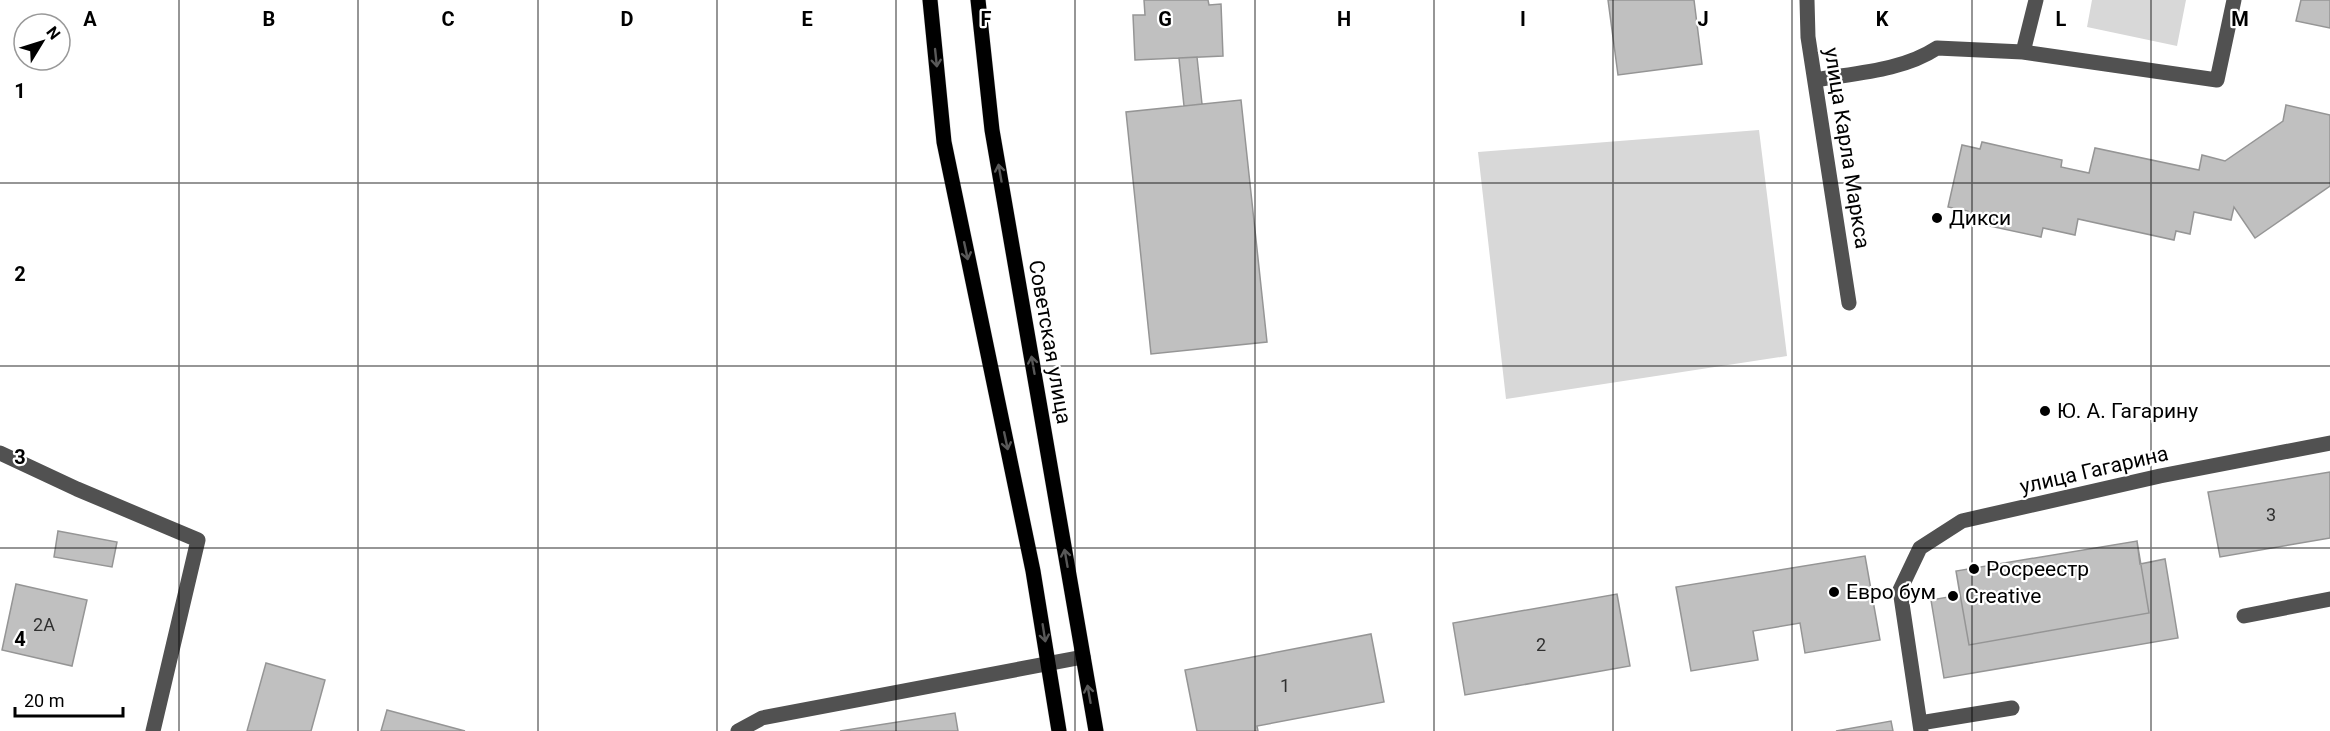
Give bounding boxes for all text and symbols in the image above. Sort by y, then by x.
text: A [83,7,97,31]
text: B [263,7,275,31]
text: C [441,7,455,31]
text: D [621,7,634,31]
text: E [801,7,813,31]
text: F [981,7,992,31]
text: G [1158,7,1172,31]
text: H [1337,7,1351,31]
text: I [1520,7,1526,31]
text: J [1697,7,1709,31]
text: K [1876,7,1889,31]
text: L [2056,7,2067,31]
text: M [2231,7,2249,31]
north arrow [12,12,72,72]
text: N [42,23,64,43]
street label: улица Карла Маркса [1819,46,1875,250]
one-way arrow [931,48,942,68]
text: 1 [14,79,26,103]
one-way arrow [994,164,1005,184]
place label: Дикси [1949,206,2011,230]
marker: Дикси [1930,211,1944,225]
one-way arrow [961,241,973,260]
street label: Советская улица [1024,258,1076,426]
text: 2 [14,262,26,286]
one-way arrow [1027,356,1038,376]
place label: Ю. А. Гагарину [2057,399,2198,423]
marker: Ю. А. Гагарину [2038,404,2052,418]
one-way arrow [1001,431,1012,451]
street label: улица Гагарина [2017,441,2171,499]
text: 3 [14,445,26,469]
house number: 3 [2266,504,2276,525]
one-way arrow [1060,548,1071,568]
place label: Росреестр [1986,557,2089,581]
marker: Росреестр [1967,562,1981,576]
place label: Евро бум [1846,580,1936,604]
place label: Creative [1965,584,2041,608]
marker: Евро бум [1827,585,1841,599]
marker: Creative [1946,589,1960,603]
house number: 2А [33,614,55,635]
one-way arrow [1038,622,1049,642]
text: 4 [14,627,26,651]
house number: 2 [1536,634,1546,655]
house number: 1 [1280,675,1290,696]
scale bar [15,680,123,718]
one-way arrow [1084,684,1095,704]
text: 20 m [24,690,64,711]

